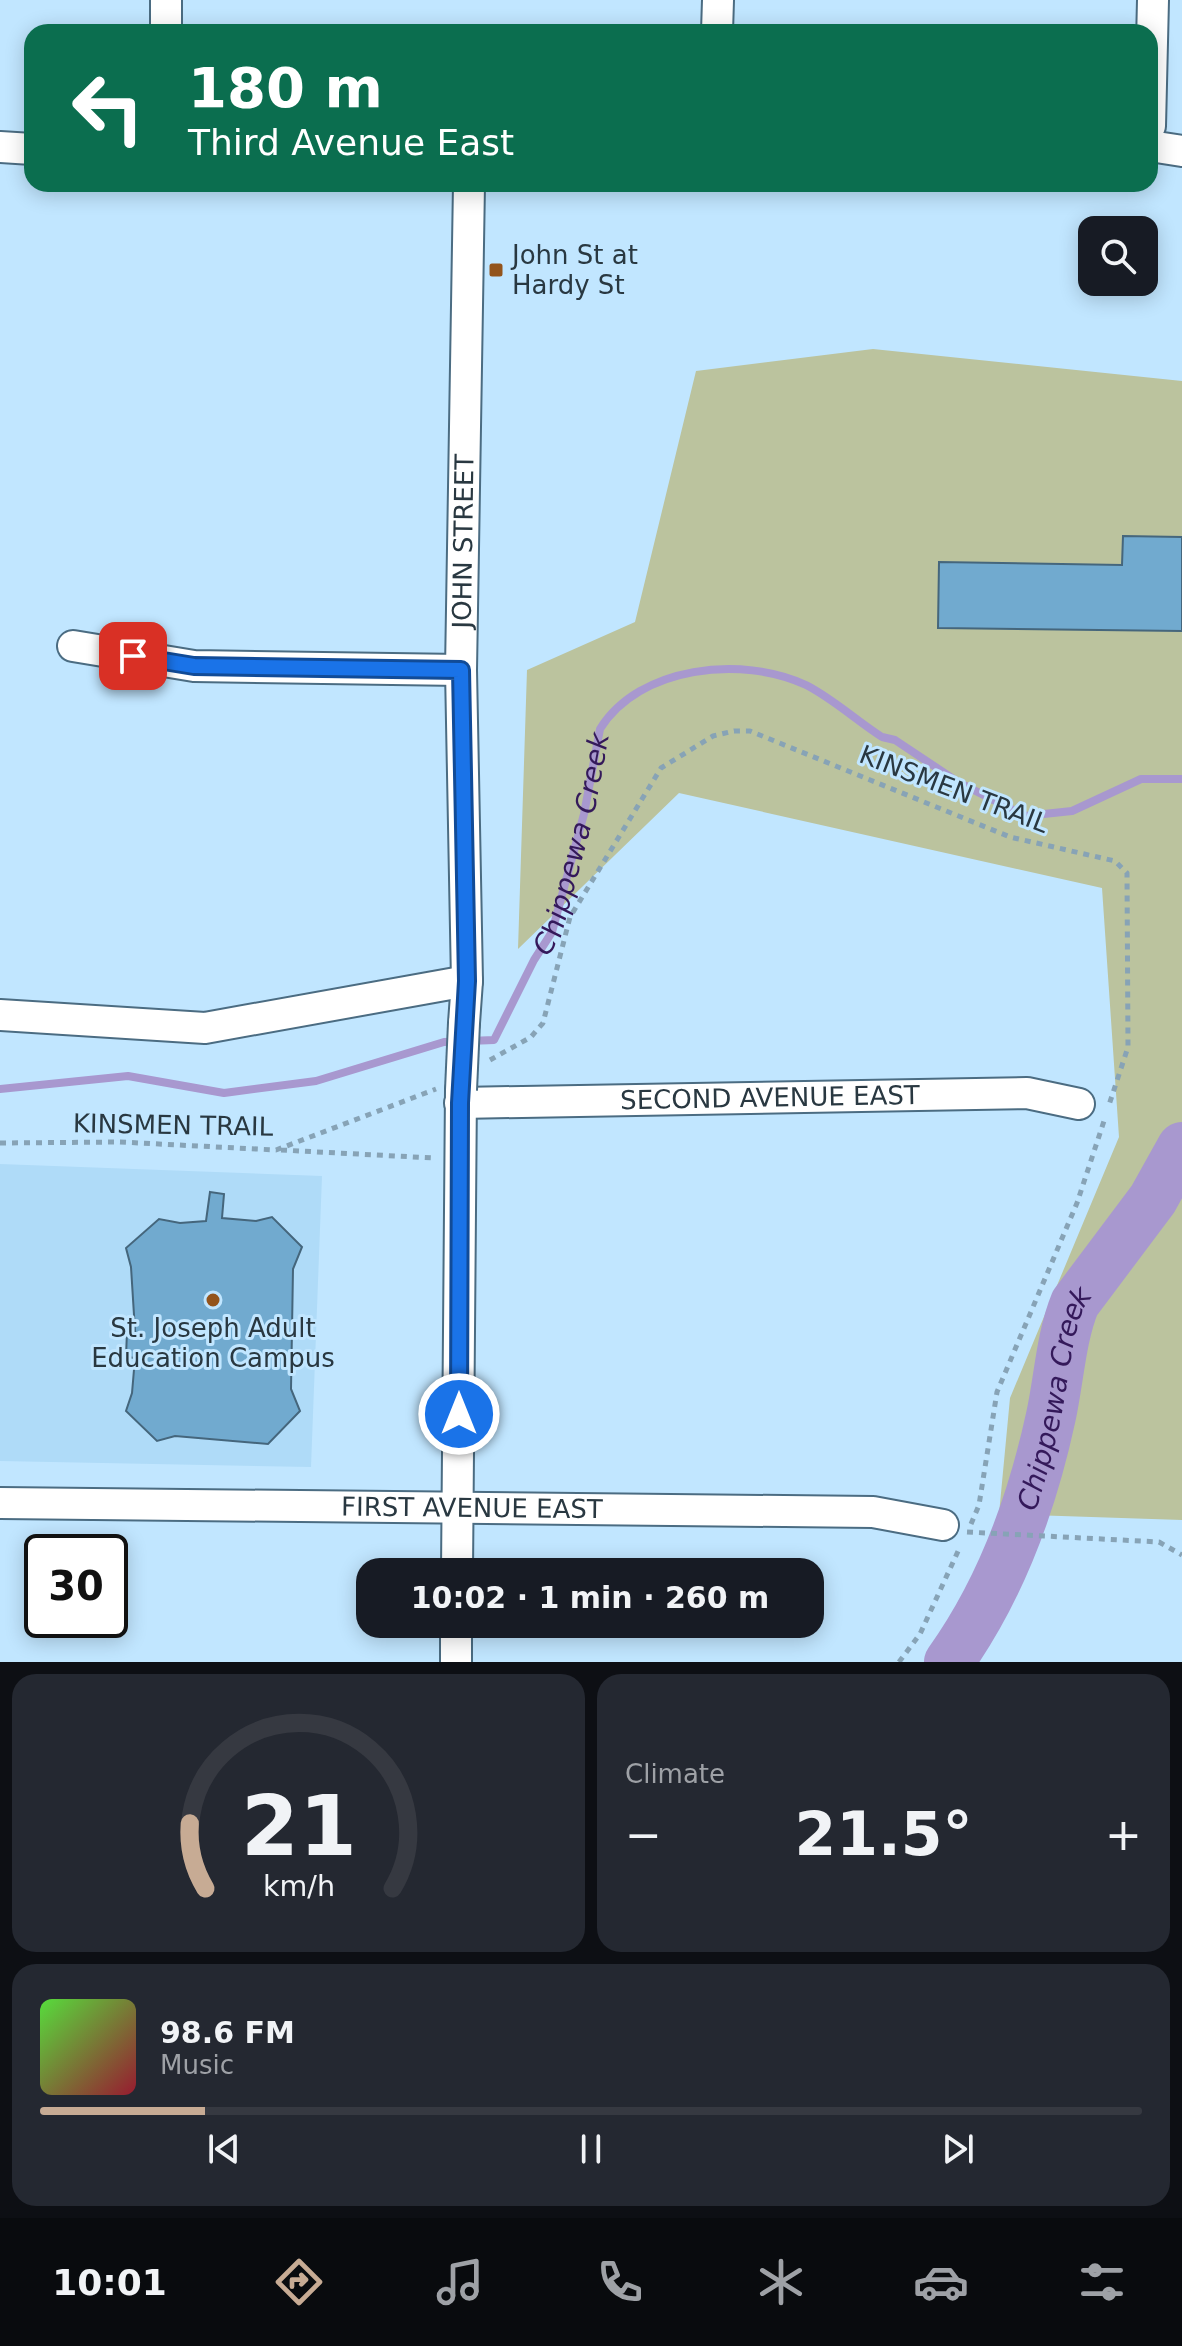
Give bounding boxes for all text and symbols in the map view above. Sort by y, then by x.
text: 180 m [188,55,383,120]
icon: left [56,56,160,160]
text: Third Avenue East [188,122,514,163]
map controls [1078,216,1158,296]
button: search [1078,216,1158,296]
place label: John St at Hardy St [510,240,638,300]
marker: John St at Hardy St [487,261,505,279]
street label: JOHN STREET [447,454,480,631]
pin [99,622,167,690]
icon: arrive [111,634,155,678]
water label: Chippewa Creek [526,728,616,961]
street label: KINSMEN TRAIL [855,739,1053,839]
street label: SECOND AVENUE EAST [620,1080,920,1115]
street label: KINSMEN TRAIL [73,1108,274,1142]
water label: Chippewa Creek [1011,1279,1100,1514]
marker: St. Joseph Adult Education Campus [204,1291,222,1309]
place label: St. Joseph Adult Education Campus [91,1313,335,1373]
position arrow [417,1372,501,1456]
street label: FIRST AVENUE EAST [341,1492,603,1524]
speed limit sign: 30 [24,1534,128,1638]
text: 10:02 · 1 min · 260 m [411,1580,769,1615]
text: Climate [625,1759,725,1789]
text: 21 [241,1778,356,1875]
text: 21.5° [794,1799,973,1869]
text: − [625,1809,662,1860]
text: + [1105,1809,1142,1860]
text: km/h [262,1869,335,1903]
text: 98.6 FM [160,2015,295,2050]
text: Music [160,2050,234,2080]
icon: previous [202,2127,246,2171]
icon: pause [569,2127,613,2171]
icon: next [936,2127,980,2171]
icon: directions [271,2254,327,2310]
icon: music [432,2254,488,2310]
icon: phone [592,2254,648,2310]
icon: climate [753,2254,809,2310]
icon: car [913,2254,969,2310]
icon: filters [1074,2254,1130,2310]
text: 10:01 [52,2262,167,2303]

